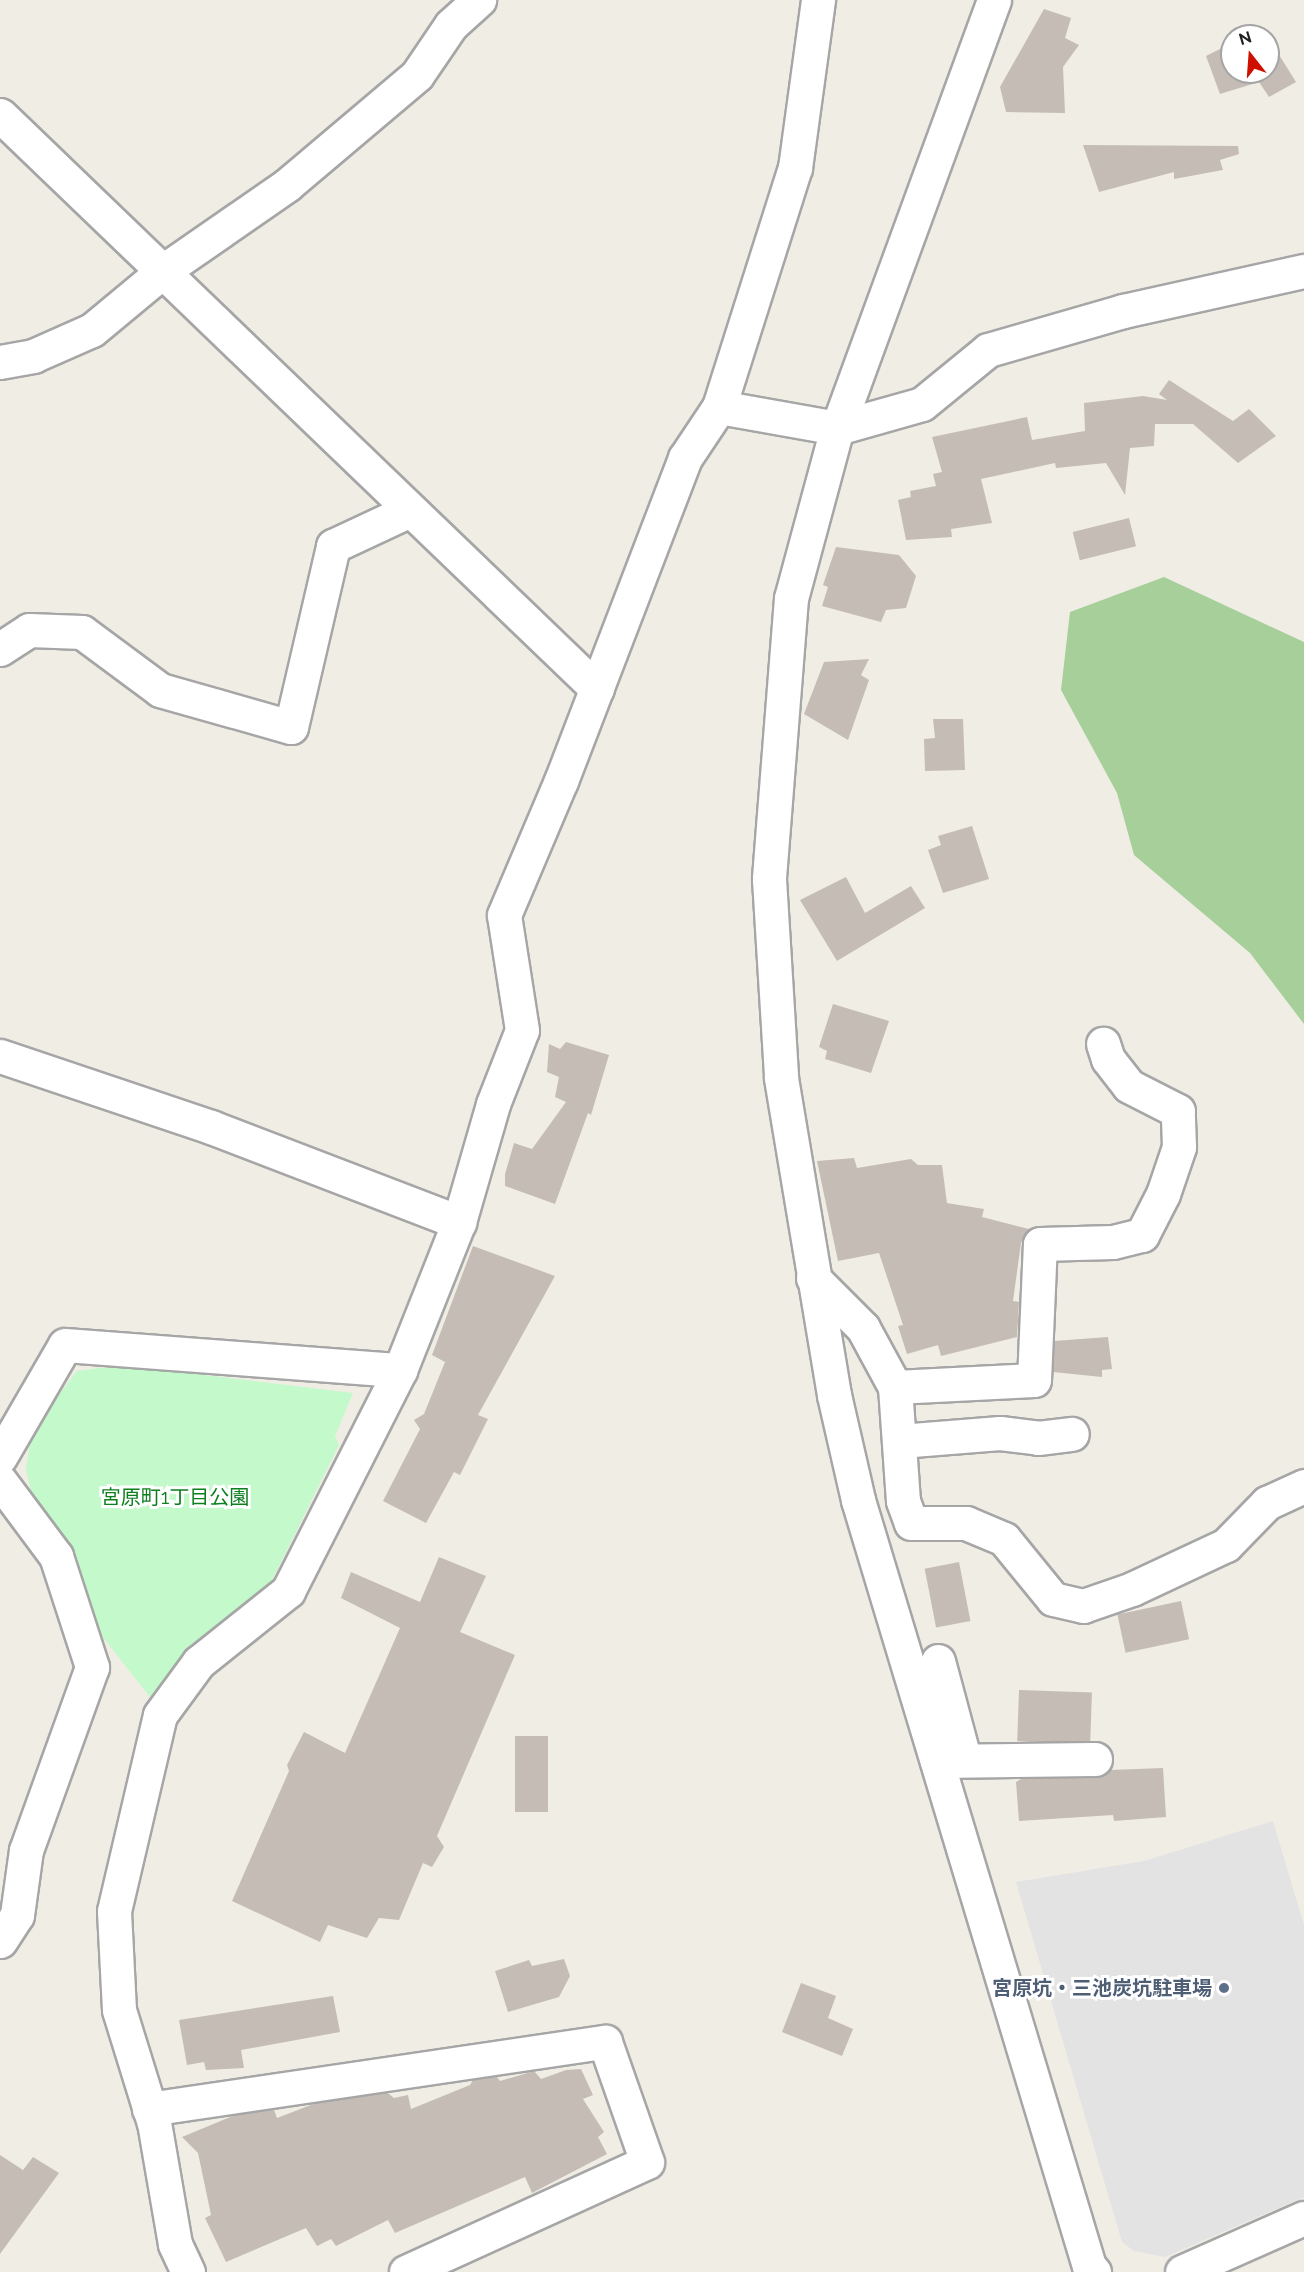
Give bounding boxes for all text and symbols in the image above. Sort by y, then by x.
north arrow [1220,24,1280,84]
text: N [1237,27,1254,49]
park label: 宮原町1丁目公園 [101,1485,249,1509]
place label: 宮原坑・三池炭坑駐車場 [992,1976,1212,2000]
marker: 宮原坑・三池炭坑駐車場 [1217,1981,1231,1995]

